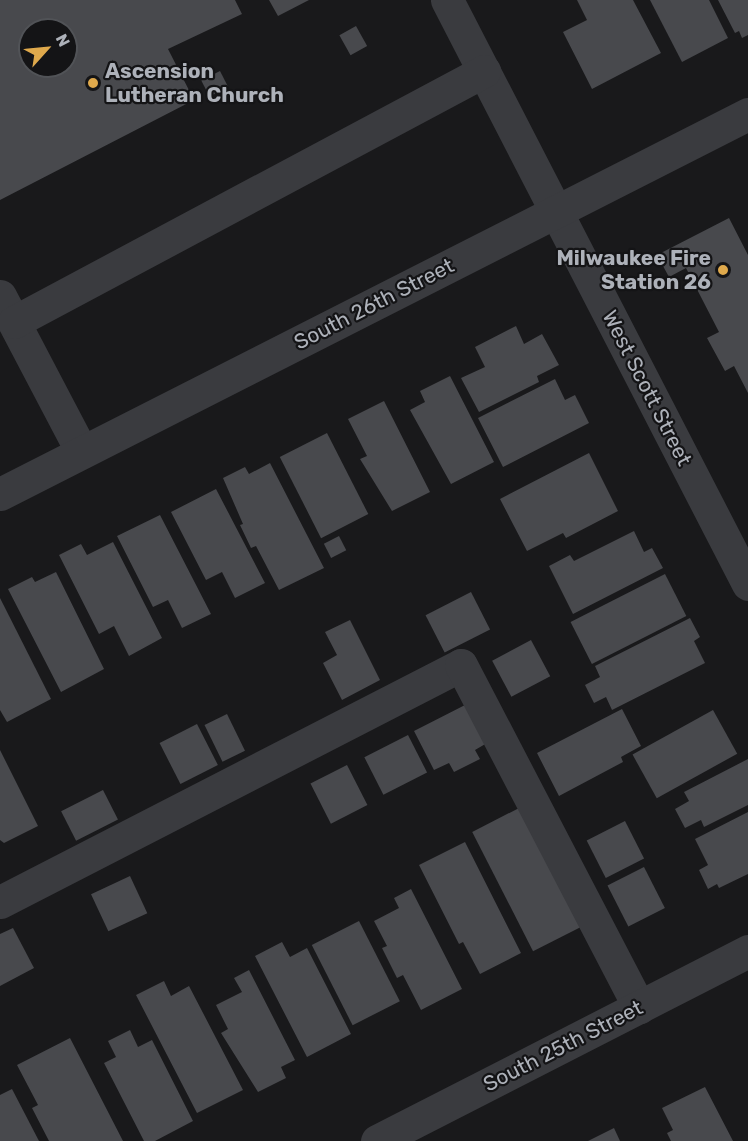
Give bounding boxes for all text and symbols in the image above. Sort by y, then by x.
north arrow [18,18,78,78]
text: N [52,31,74,50]
place label: Ascension Lutheran Church [105,58,284,108]
marker: Ascension Lutheran Church [86,76,100,90]
place label: Milwaukee Fire Station 26 [556,245,711,295]
street label: South 26th Street [290,253,458,355]
marker: Milwaukee Fire Station 26 [716,263,730,277]
street label: West Scott Street [597,306,697,470]
street label: South 25th Street [479,995,647,1097]

